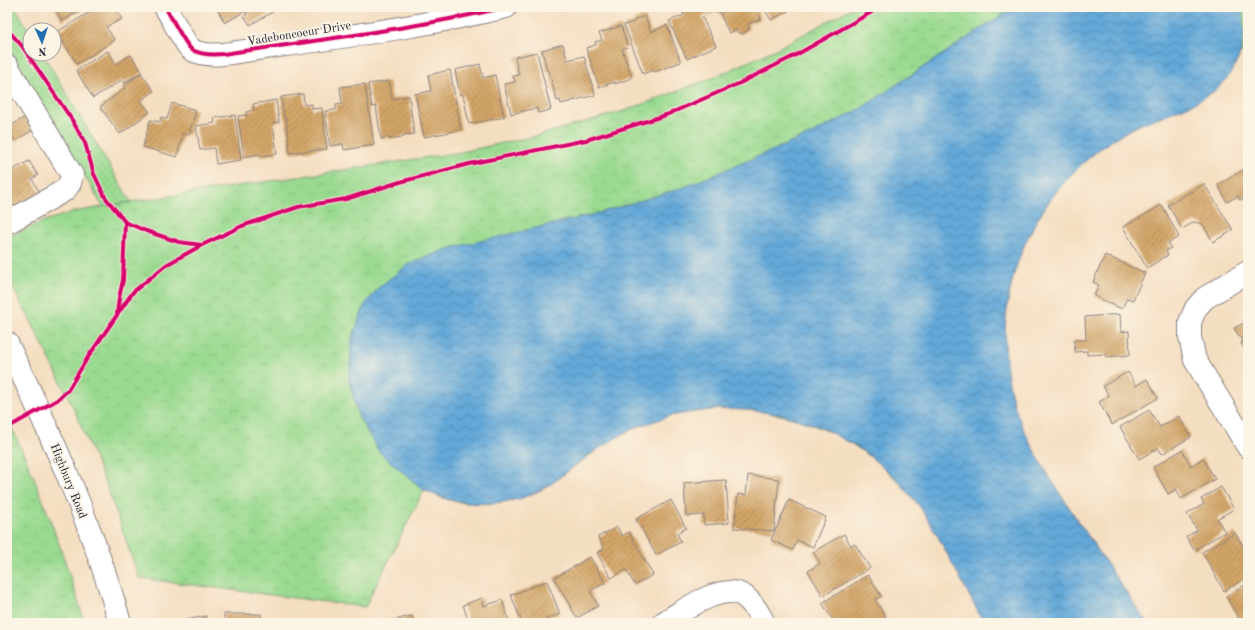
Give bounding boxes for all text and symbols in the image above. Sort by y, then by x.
street label: Vadeboncoeur Drive [246,20,352,48]
north arrow [22,22,62,62]
text: N [37,45,47,56]
street label: Highbury Road [48,442,89,521]

